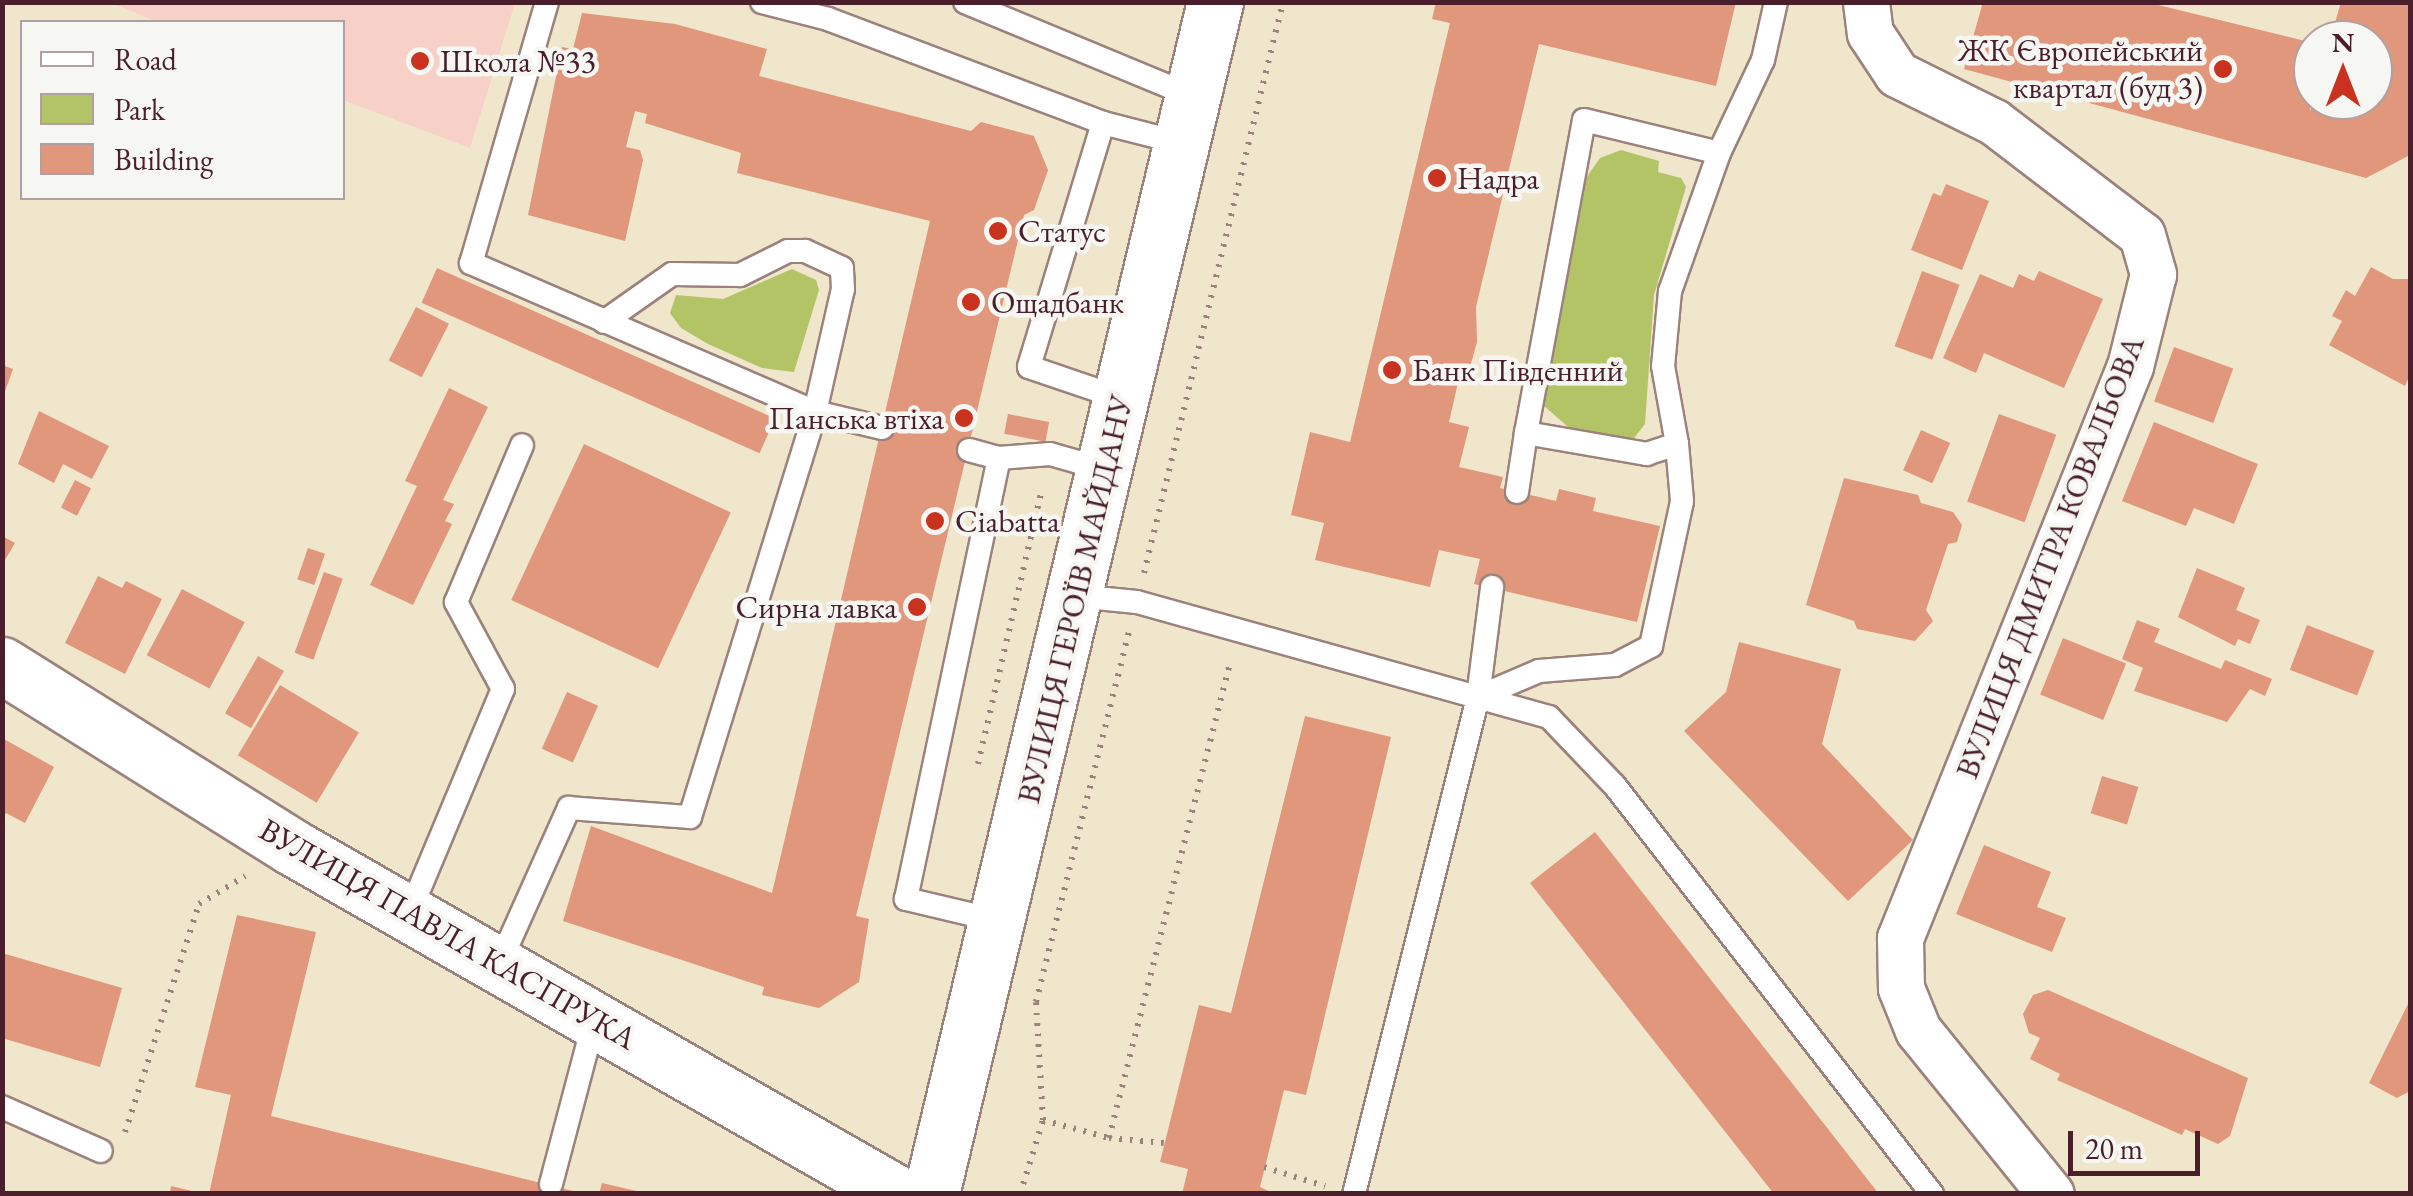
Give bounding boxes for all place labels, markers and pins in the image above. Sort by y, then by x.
place label: ЖК Європейський квартал (буд 3) [1958,32,2203,107]
place label: Школа №33 [440,42,596,80]
marker: Школа №33 [409,50,431,72]
marker: ЖК Європейський квартал (буд 3) [2212,58,2234,80]
place label: Надра [1457,159,1539,197]
marker: Надра [1426,167,1448,189]
place label: Статус [1018,212,1106,250]
marker: Статус [987,220,1009,242]
place label: Ощадбанк [991,283,1124,321]
marker: Ощадбанк [960,291,982,313]
place label: Банк Південний [1412,351,1624,389]
marker: Банк Південний [1381,359,1403,381]
place label: Панська втіха [769,399,944,437]
marker: Панська втіха [953,407,975,429]
place label: Ciabatta [955,502,1060,540]
marker: Ciabatta [924,510,946,532]
place label: Сирна лавка [736,588,897,626]
marker: Сирна лавка [906,596,928,618]

